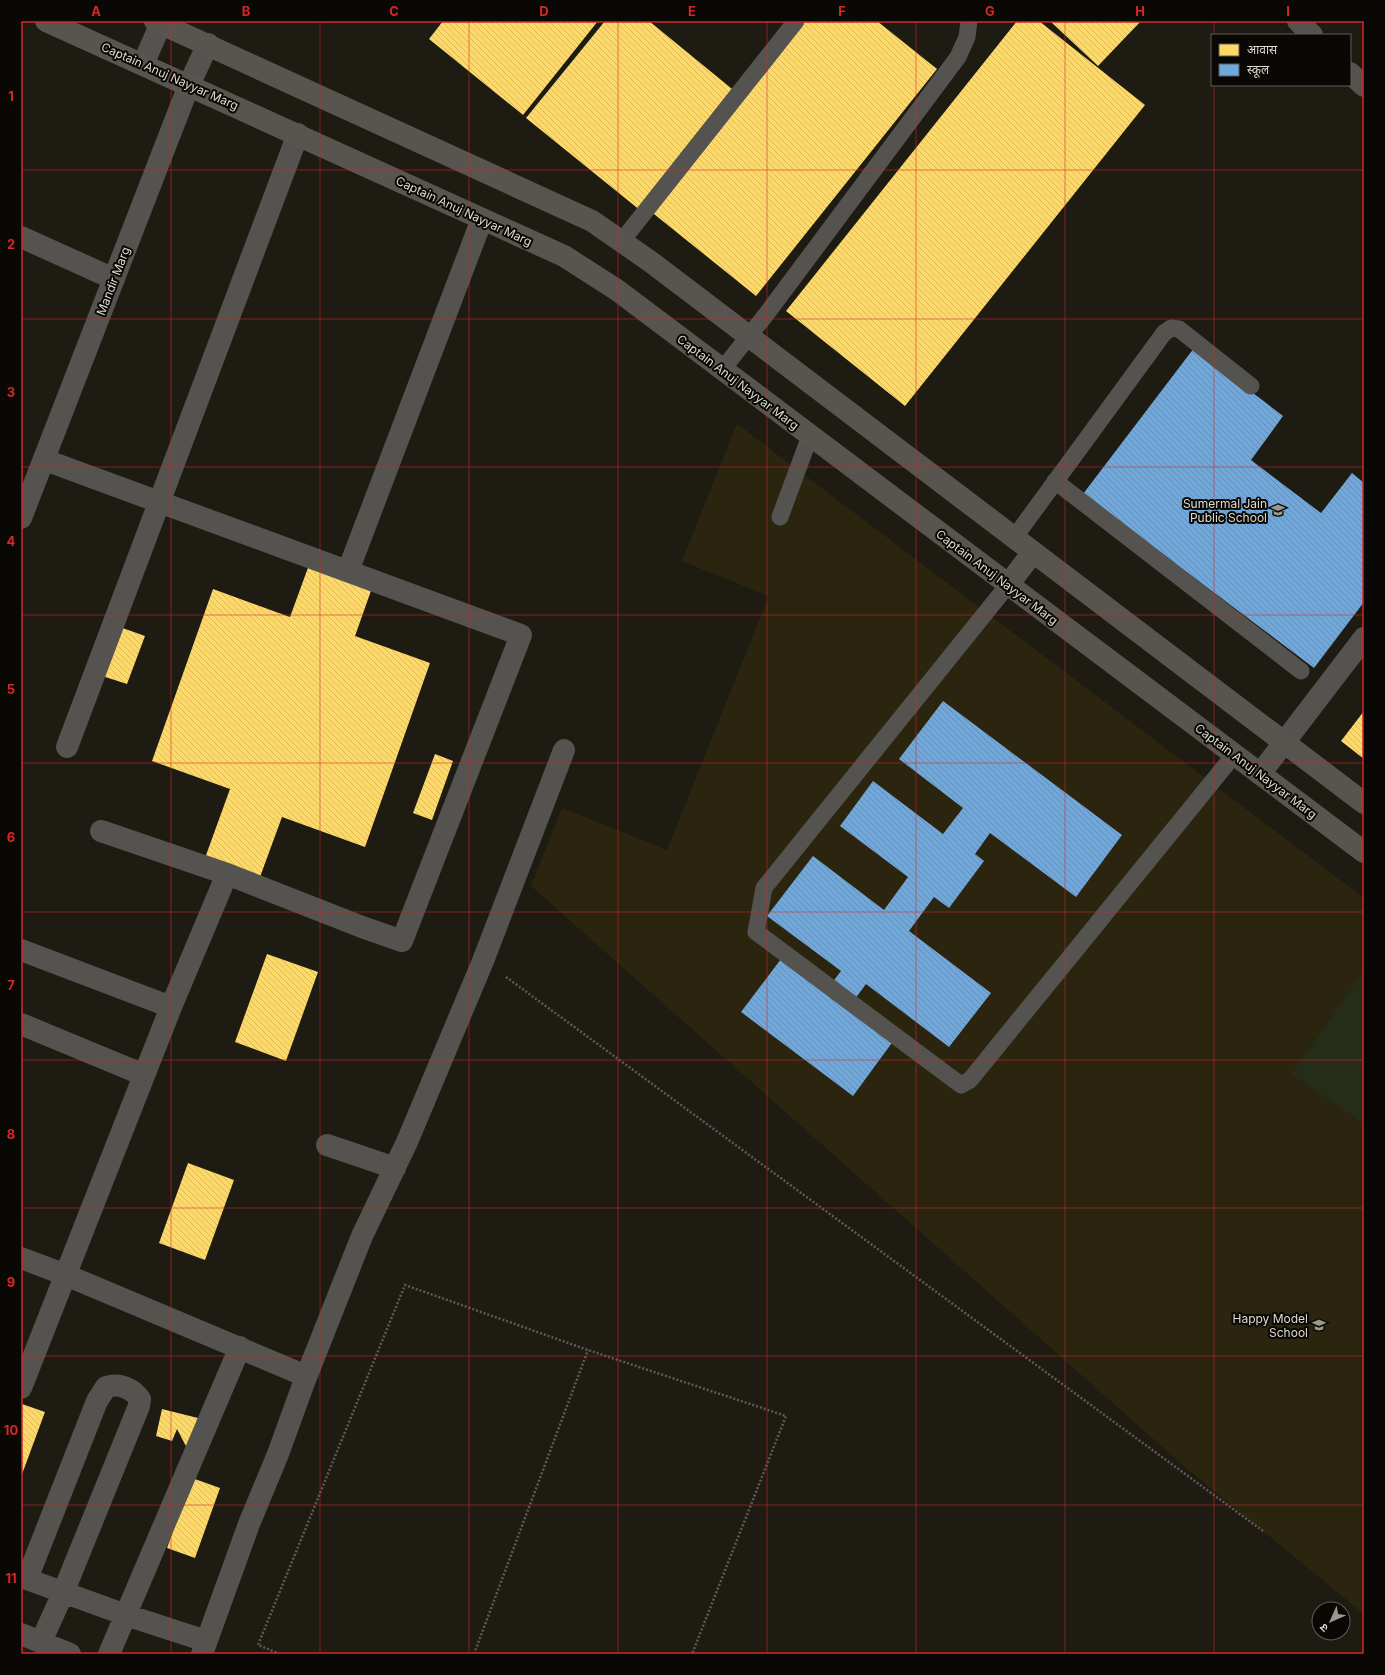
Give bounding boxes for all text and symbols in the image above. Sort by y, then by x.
text: A [91,3,101,19]
text: B [242,3,251,19]
text: C [389,3,399,19]
text: D [539,3,549,19]
text: E [688,3,696,19]
text: F [838,3,846,19]
text: G [985,3,995,19]
text: H [1135,3,1145,19]
text: I [1286,3,1290,19]
legend [1211,34,1351,86]
street label: Captain Anuj Nayyar Marg [99,39,241,113]
text: आवास [1247,42,1278,57]
text: स्कूल [1247,62,1270,78]
text: 1 [8,88,14,104]
street label: Captain Anuj Nayyar Marg [393,173,535,249]
text: 2 [7,236,15,252]
street label: Mandir Marg [93,245,133,317]
street label: Captain Anuj Nayyar Marg [674,331,802,433]
text: 3 [7,384,15,400]
place label: Sumermal Jain Public School [1183,496,1267,525]
school or university icon: Sumermal Jain Public School [1270,502,1286,518]
street label: Captain Anuj Nayyar Marg [933,526,1061,628]
text: 4 [7,533,16,549]
text: 5 [7,681,15,697]
street label: Captain Anuj Nayyar Marg [1192,720,1320,822]
text: 6 [7,829,15,845]
text: 7 [7,977,15,993]
text: 8 [7,1126,15,1142]
text: 9 [7,1274,15,1290]
place label: Happy Model School [1232,1311,1308,1340]
school or university icon: Happy Model School [1311,1317,1327,1333]
text: 10 [4,1422,18,1438]
text: 11 [5,1570,17,1586]
north arrow [1311,1601,1351,1641]
text: उ [1316,1620,1331,1635]

